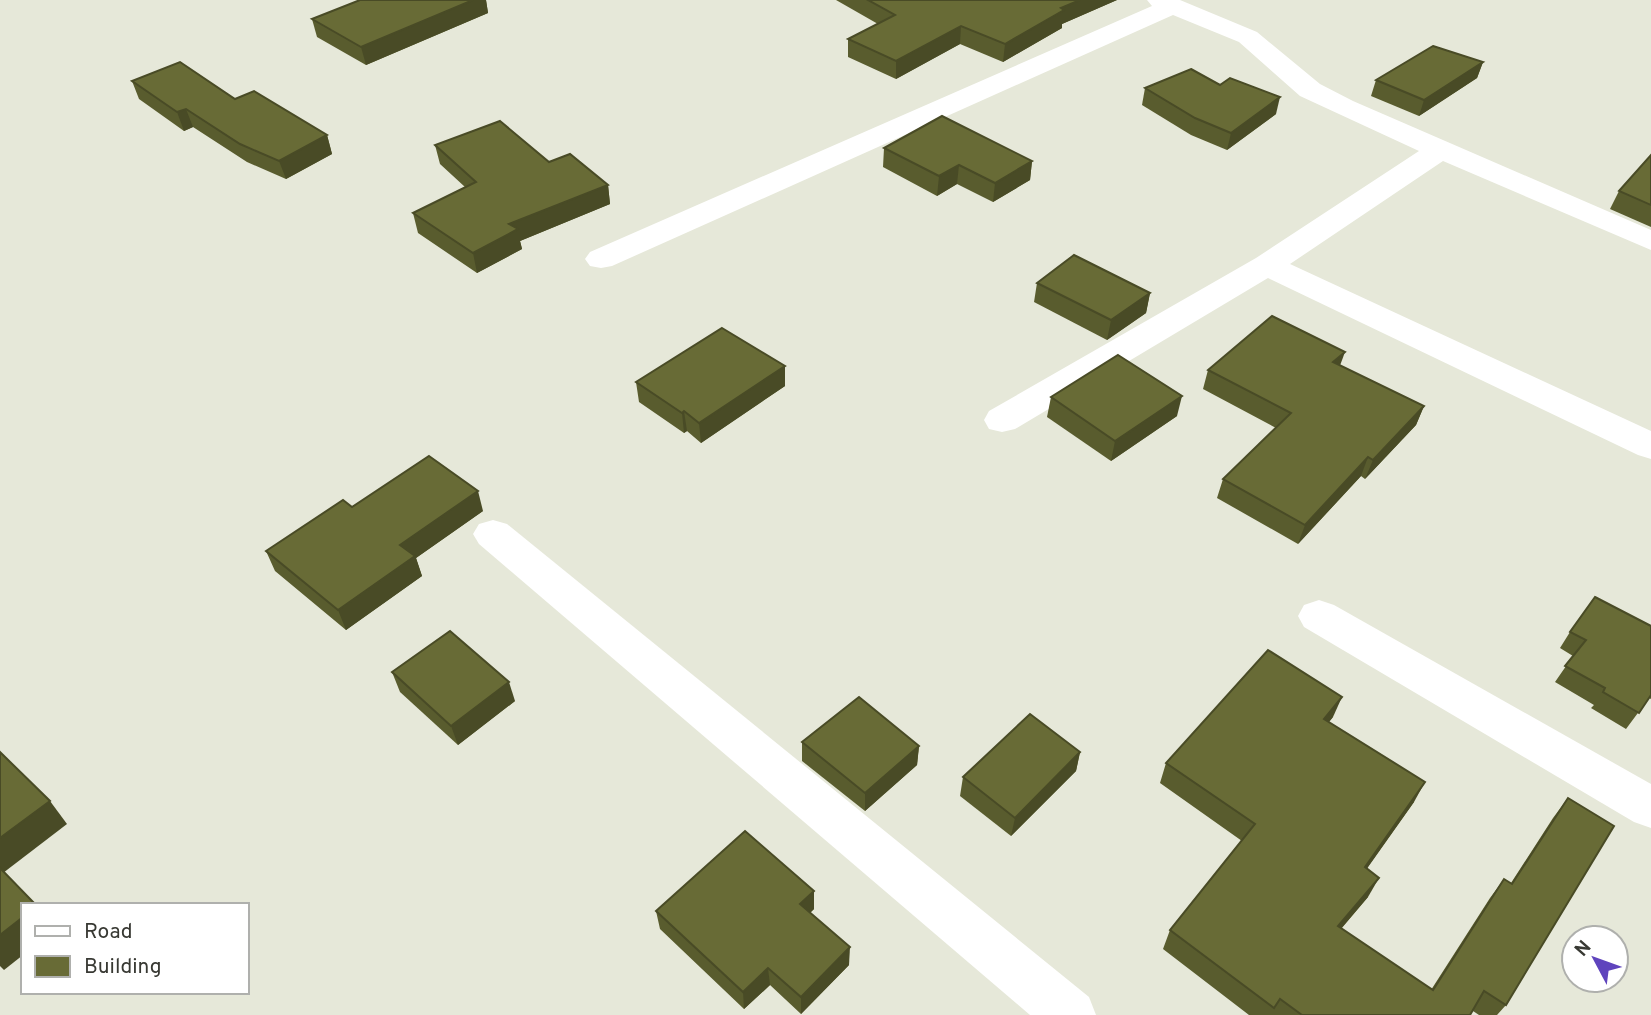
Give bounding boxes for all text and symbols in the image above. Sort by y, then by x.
legend [21,903,248,994]
text: Road [84,919,133,946]
north arrow [1560,924,1630,994]
text: N [1570,936,1597,962]
text: Building [84,954,162,981]

